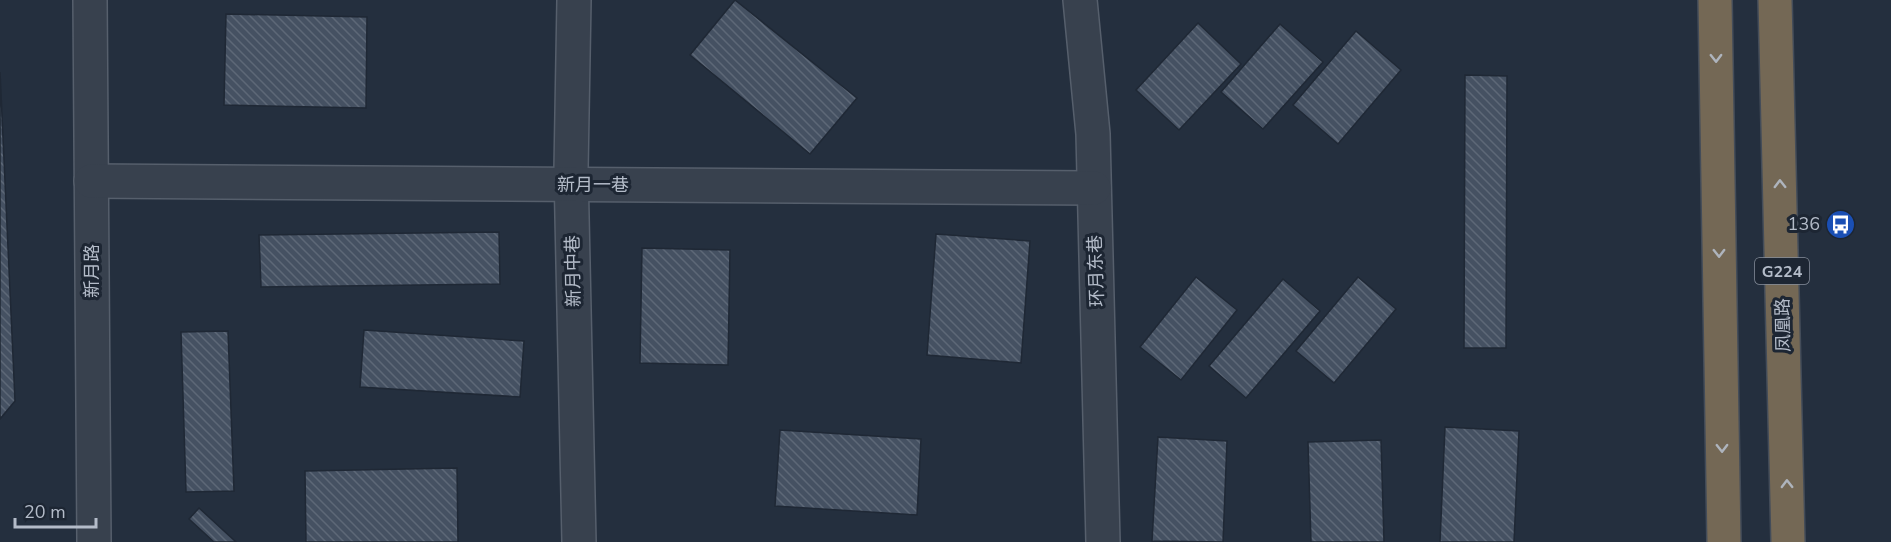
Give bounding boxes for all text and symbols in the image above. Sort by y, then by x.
one-way arrow [1710,54,1723,63]
street label: 新月一巷 [557,173,629,197]
one-way arrow [1773,179,1786,188]
bus stop icon: 136 [1825,208,1857,240]
place label: 136 [1788,212,1820,236]
street label: 新月中巷 [560,235,586,307]
street label: 环月东巷 [1083,235,1109,307]
street label: 新月路 [80,244,104,298]
one-way arrow [1713,249,1726,258]
road number: G224 [1755,258,1809,284]
street label: 凤凰路 [1771,298,1795,352]
one-way arrow [1716,444,1729,453]
one-way arrow [1781,479,1793,488]
scale bar [15,491,96,529]
text: 20 m [24,500,66,524]

